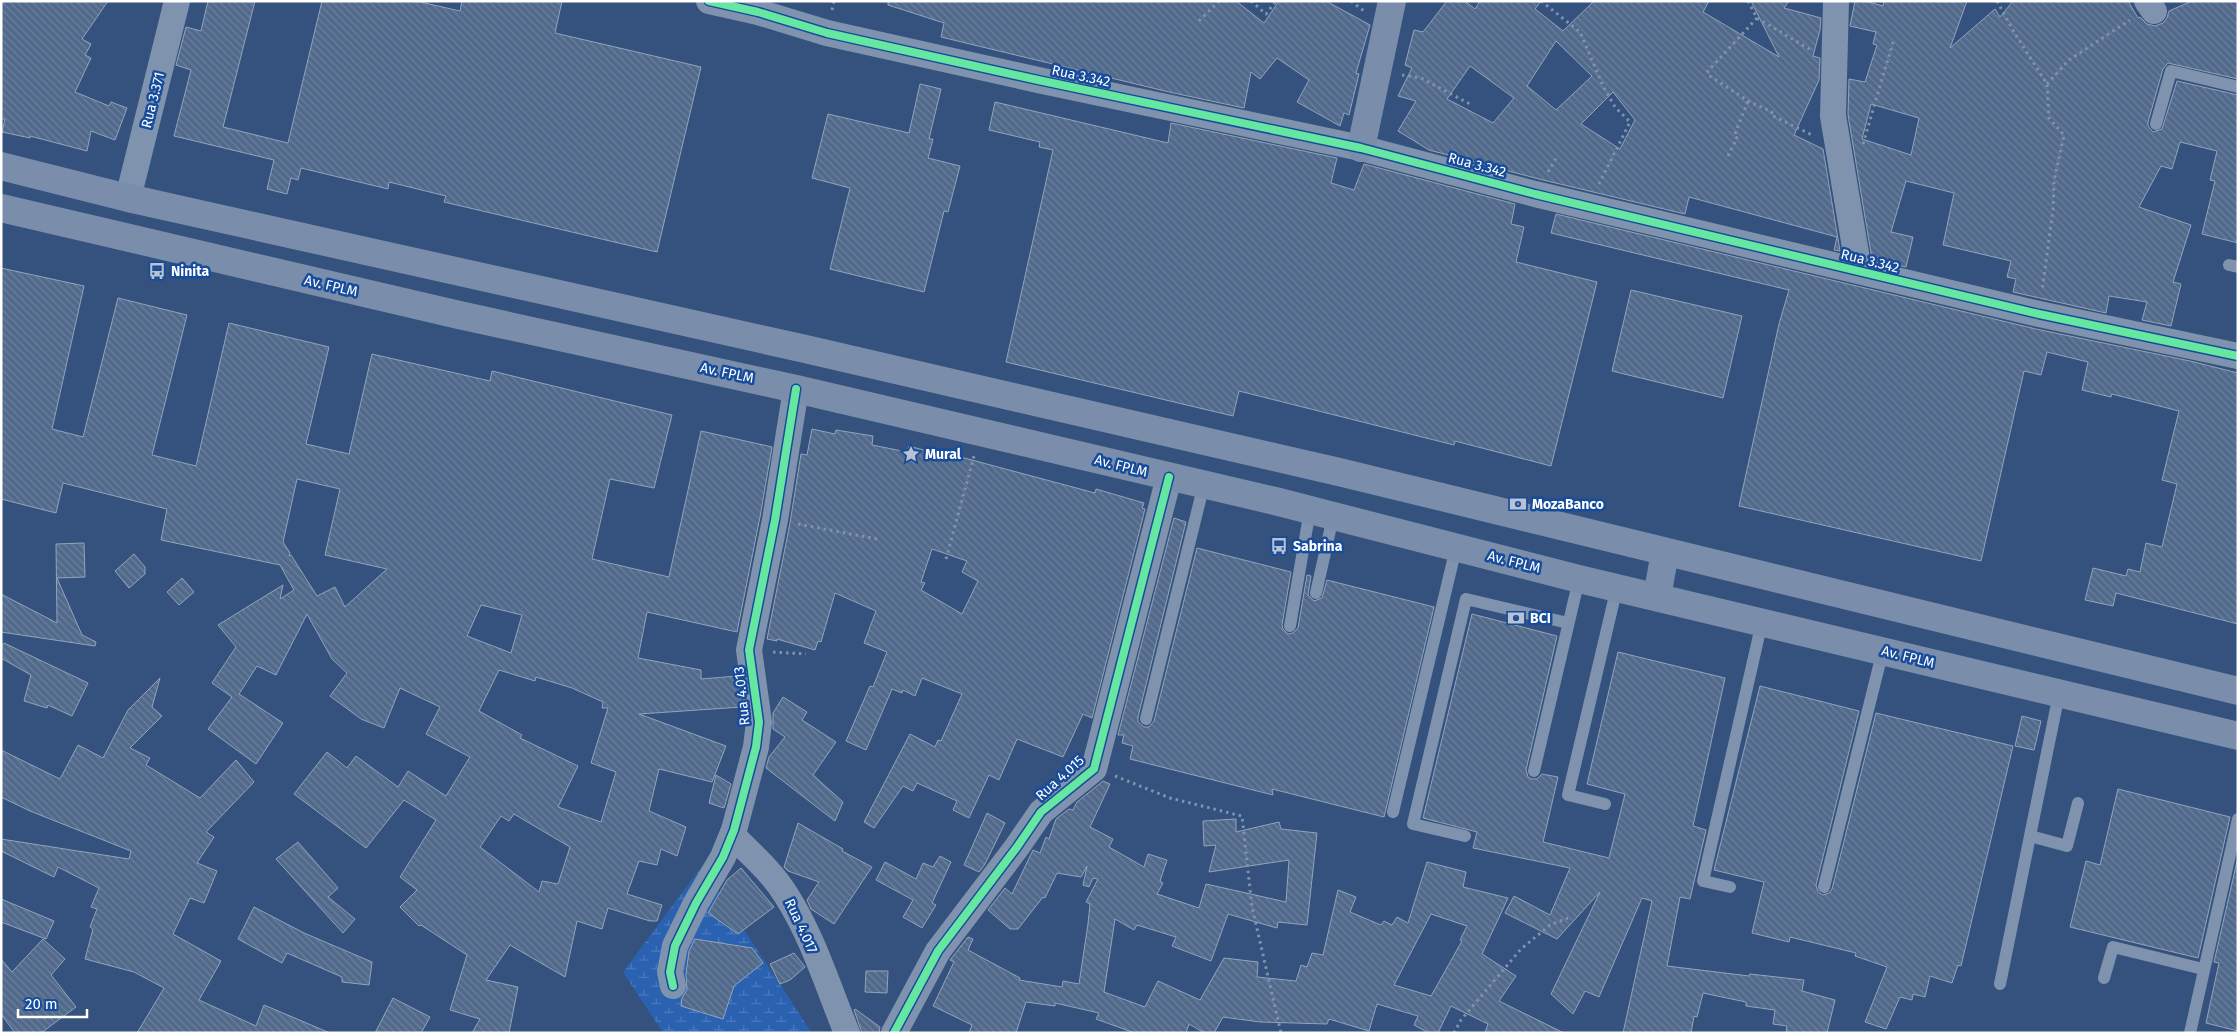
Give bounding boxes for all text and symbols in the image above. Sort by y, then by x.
street label: Rua 3.342 [1050,62,1112,91]
street label: Rua 3.371 [138,70,168,130]
street label: Rua 3.342 [1446,149,1508,181]
street label: Rua 3.342 [1839,246,1901,276]
bus stop icon: Ninita [147,261,167,281]
place label: Ninita [171,263,209,280]
street label: Av. FPLM [303,272,359,300]
street label: Av. FPLM [699,359,755,387]
place icon: Mural [901,444,921,464]
place label: Mural [925,446,962,463]
street label: Av. FPLM [1093,451,1149,481]
bank icon: MozaBanco [1508,494,1528,514]
place label: MozaBanco [1532,496,1604,513]
bus stop icon: Sabrina [1269,536,1289,556]
place label: Sabrina [1293,538,1343,555]
street label: Av. FPLM [1486,547,1542,577]
bank icon: BCI [1506,608,1526,628]
place label: BCI [1530,610,1551,627]
street label: Av. FPLM [1880,642,1936,672]
street label: Rua 4.013 [730,666,754,726]
street label: Rua 4.015 [1032,752,1088,804]
street label: Rua 4.017 [781,896,821,956]
scale bar [18,986,86,1018]
text: 20 m [25,995,58,1013]

